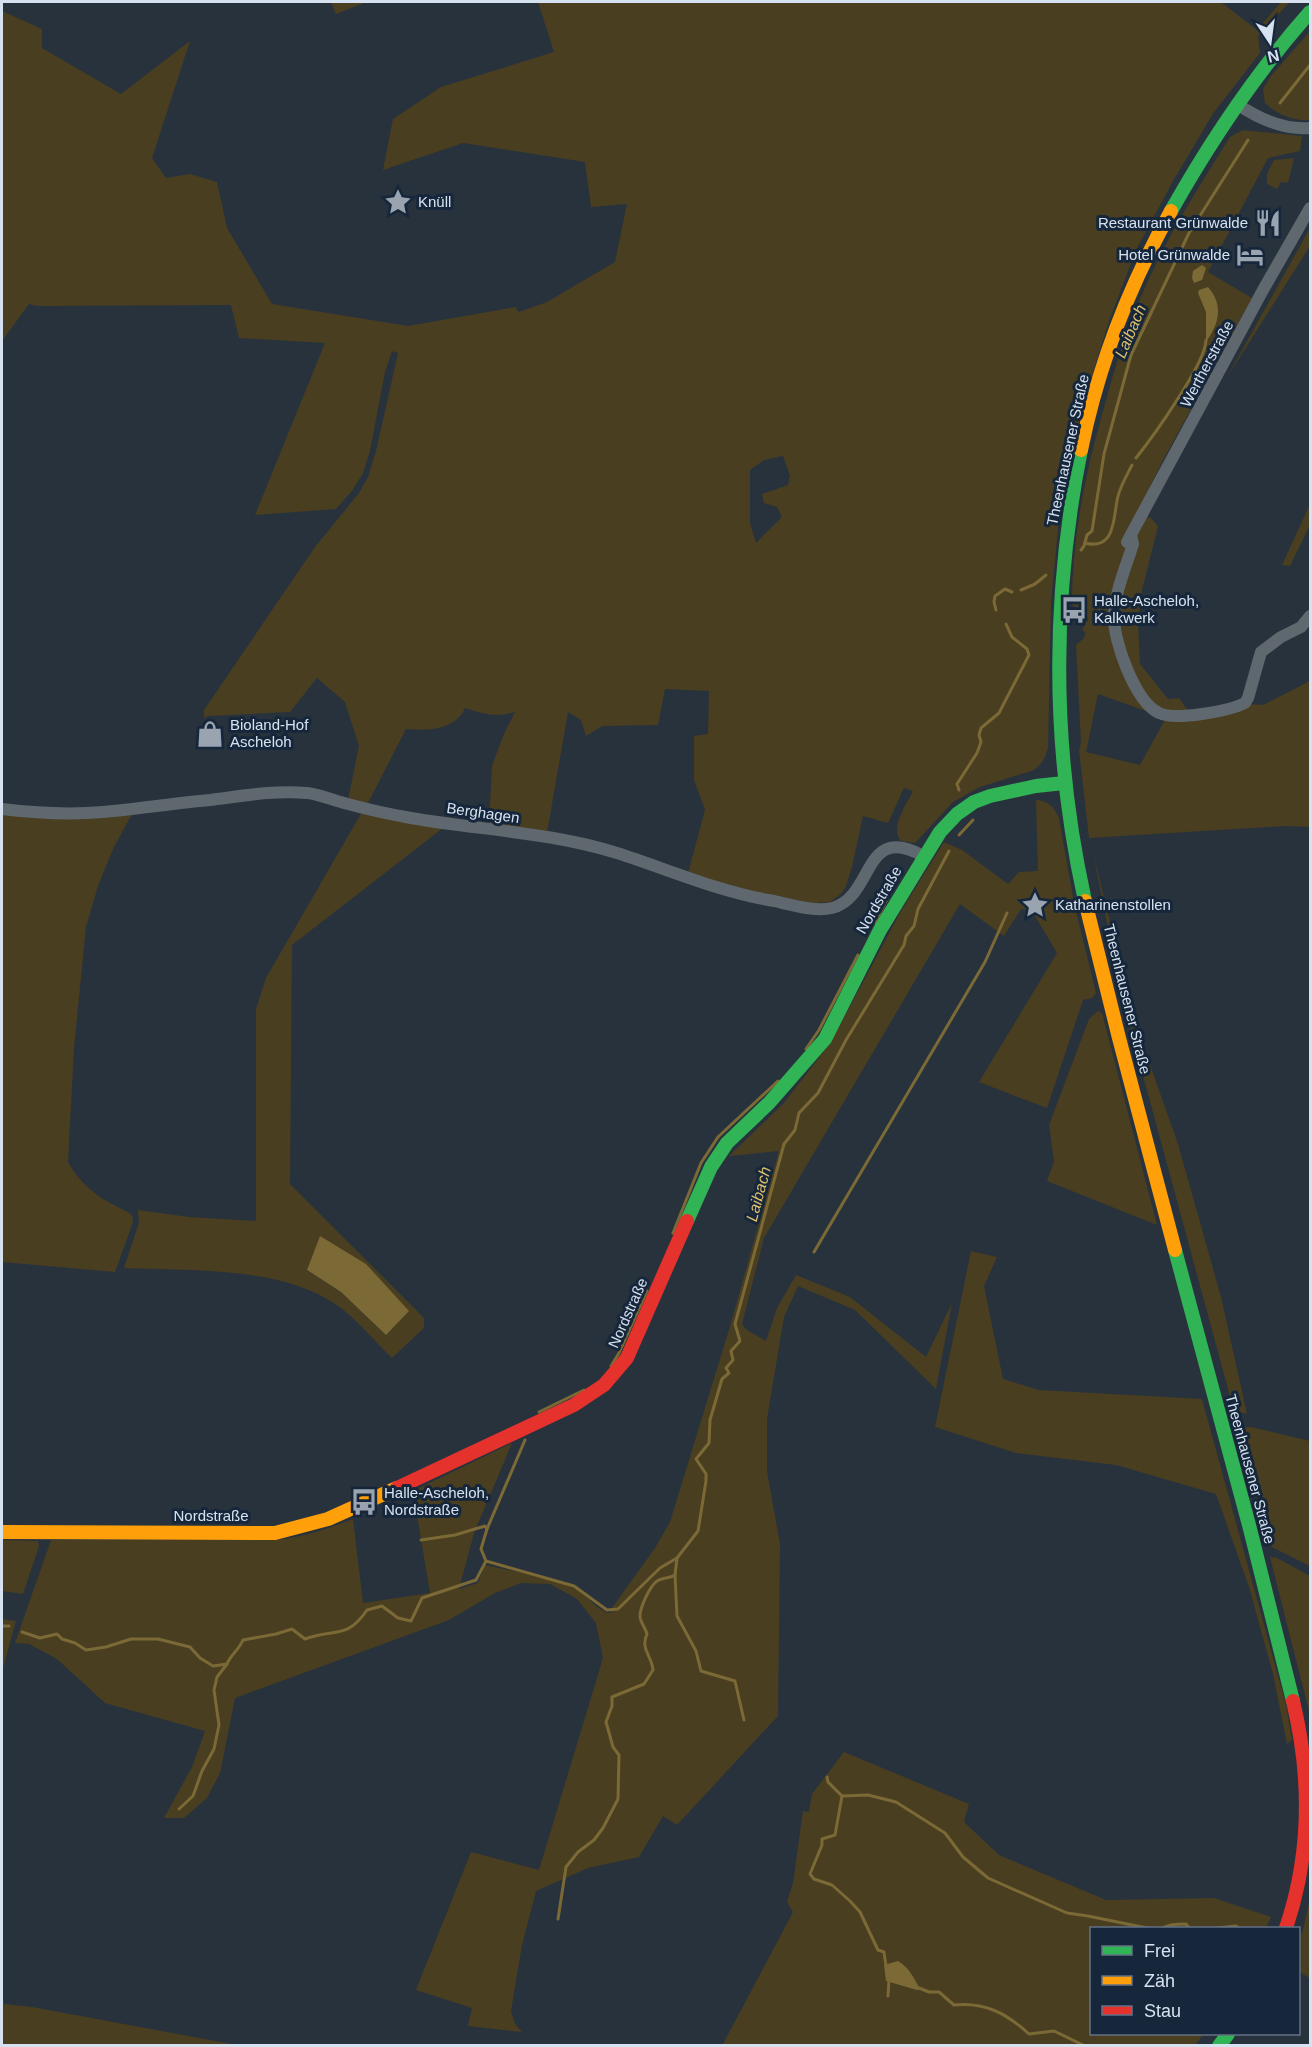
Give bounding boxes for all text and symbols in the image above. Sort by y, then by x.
north arrow [1240,12,1300,72]
text: N [1266,47,1281,66]
place icon: Knüll [383,187,413,217]
place label: Knüll [418,193,451,210]
restaurant icon: Restaurant Grünwalde [1253,208,1283,238]
place label: Restaurant Grünwalde [1098,214,1248,231]
hotel icon: Hotel Grünwalde [1235,240,1265,270]
place label: Hotel Grünwalde [1118,246,1230,263]
water label: Laibach [1112,302,1149,360]
street label: Wertherstraße [1177,318,1237,410]
street label: Theenhausener Straße [1043,373,1092,527]
place label: Halle-Ascheloh, Kalkwerk [1094,592,1199,626]
bus stop icon: Halle-Ascheloh, Kalkwerk [1059,595,1089,625]
place label: Bioland-Hof Ascheloh [230,716,309,750]
shop icon: Bioland-Hof Ascheloh [195,719,225,749]
street label: Berghagen [446,799,521,826]
street label: Nordstraße [852,863,905,936]
place icon: Katharinenstollen [1020,890,1050,920]
place label: Katharinenstollen [1055,896,1171,913]
street label: Theenhausener Straße [1101,922,1154,1076]
water label: Laibach [743,1165,774,1223]
street label: Nordstraße [605,1275,651,1351]
street label: Theenhausener Straße [1222,1392,1279,1546]
place label: Halle-Ascheloh, Nordstraße [384,1484,489,1518]
bus stop icon: Halle-Ascheloh, Nordstraße [349,1487,379,1517]
street label: Nordstraße [173,1507,249,1524]
legend [1090,1927,1300,2035]
text: Frei [1144,1941,1175,1961]
text: Zäh [1144,1971,1175,1991]
text: Stau [1144,2001,1181,2021]

